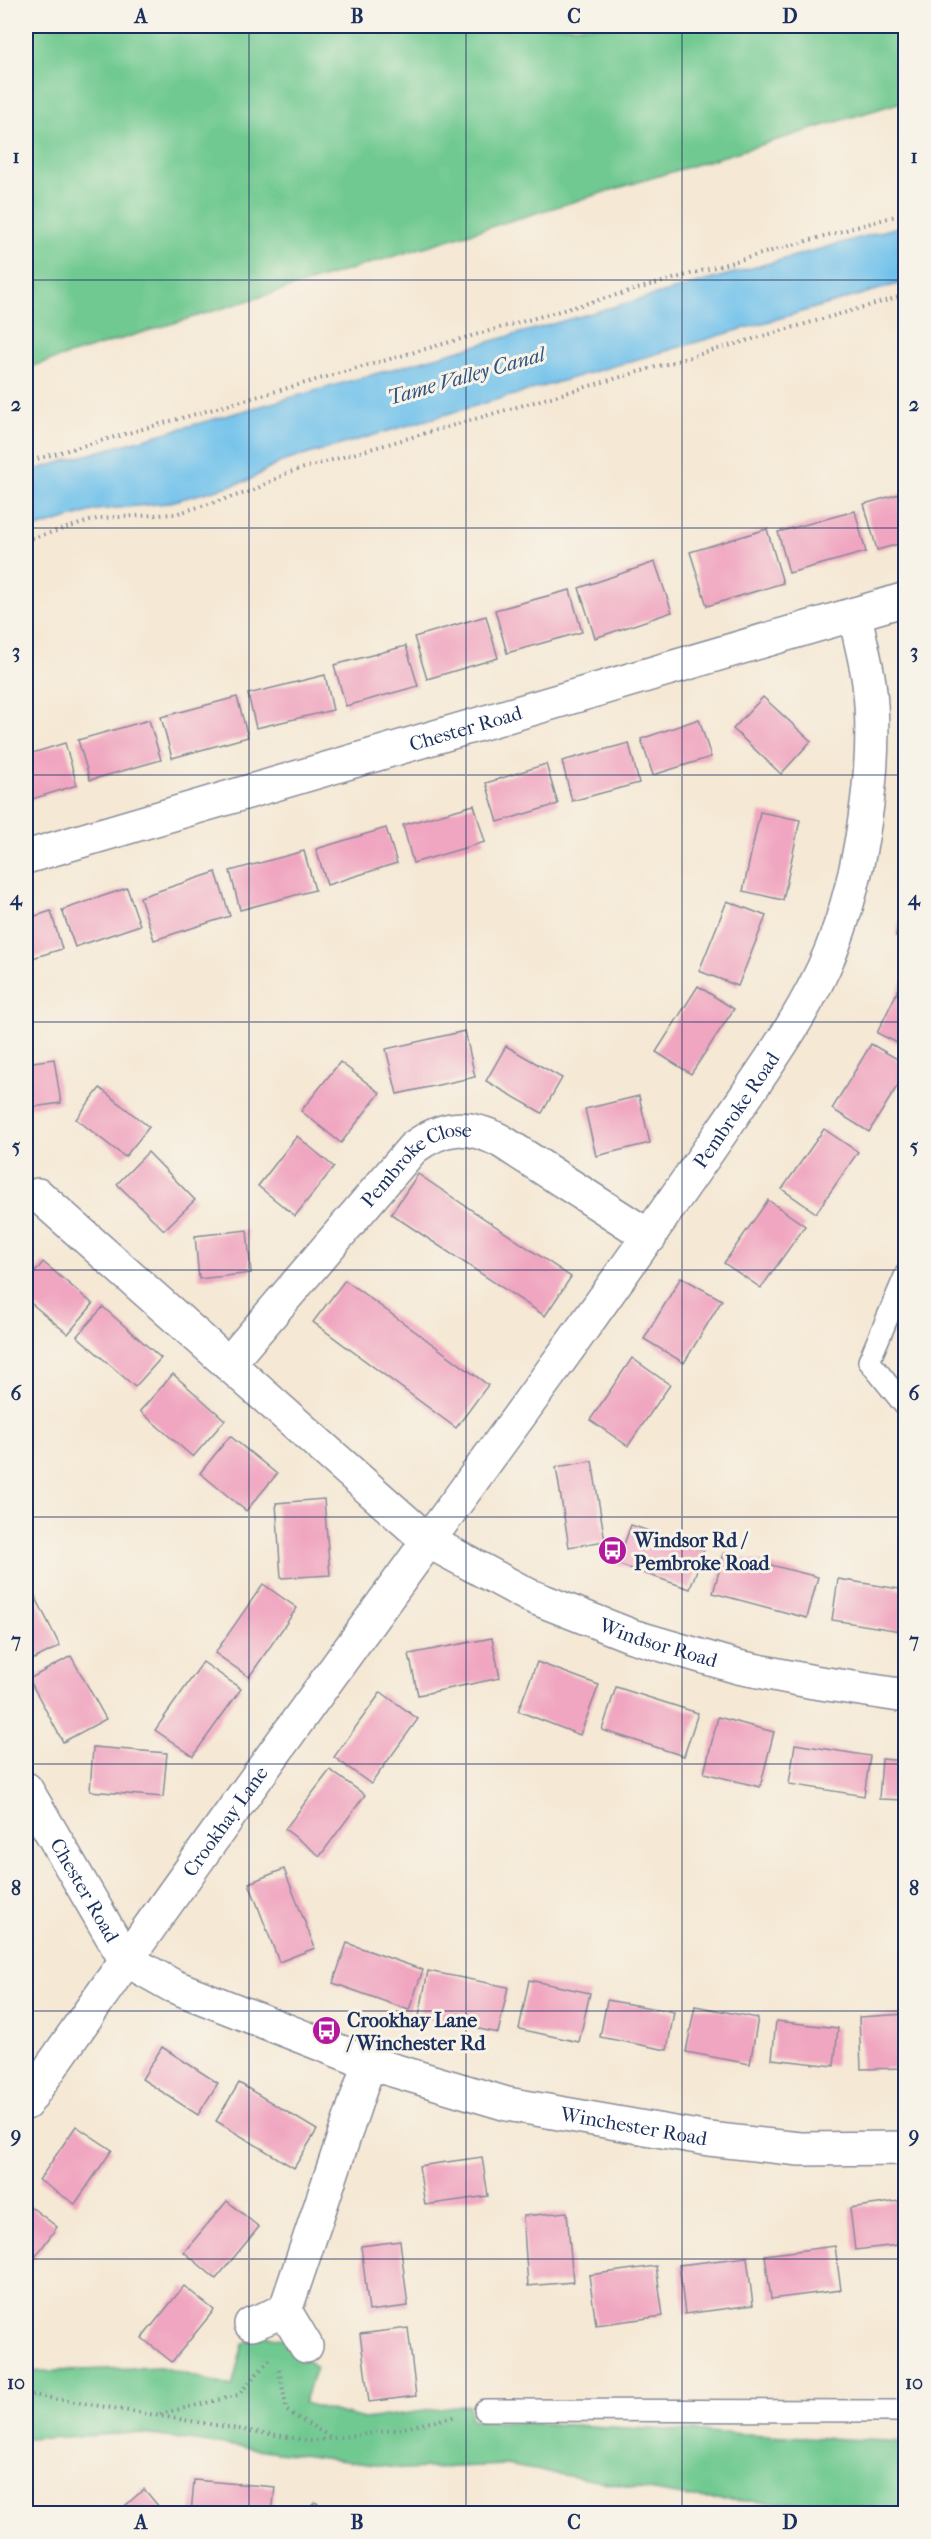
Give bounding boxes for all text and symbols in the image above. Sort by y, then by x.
text: A [133,5,149,28]
text: B [350,5,364,28]
text: C [567,5,581,28]
text: D [782,5,798,28]
text: 1 [12,145,20,168]
text: 1 [910,145,918,168]
water label: Tame Valley Canal [385,341,550,410]
text: 2 [11,393,21,416]
text: 2 [909,393,919,416]
text: 3 [12,640,20,663]
text: 3 [910,640,918,663]
street label: Chester Road [406,700,526,756]
text: 4 [9,887,23,911]
text: 4 [907,887,921,911]
street label: Pembroke Road [688,1047,785,1172]
street label: Pembroke Close [356,1118,473,1212]
text: 5 [12,1135,21,1158]
text: 5 [910,1135,919,1158]
text: 6 [11,1382,23,1405]
text: 6 [909,1382,921,1405]
place label: Windsor Rd / Pembroke Road [633,1529,771,1575]
bus stop icon: Windsor Rd / Pembroke Road [597,1535,629,1567]
street label: Windsor Road [595,1612,721,1672]
text: 7 [10,1629,21,1652]
text: 7 [908,1629,919,1652]
street label: Crookhay Lane [178,1762,273,1881]
street label: Chester Road [46,1834,125,1947]
text: 8 [11,1877,21,1900]
text: 8 [909,1877,919,1900]
place label: Crookhay Lane / Winchester Rd [346,2009,486,2055]
bus stop icon: Crookhay Lane / Winchester Rd [310,2015,342,2047]
street label: Winchester Road [558,2102,710,2150]
text: 9 [10,2124,21,2147]
text: 9 [908,2124,919,2147]
text: 10 [7,2371,25,2394]
text: 10 [905,2371,923,2394]
text: A [133,2511,149,2534]
text: B [350,2511,364,2534]
text: C [567,2511,581,2534]
text: D [782,2511,798,2534]

